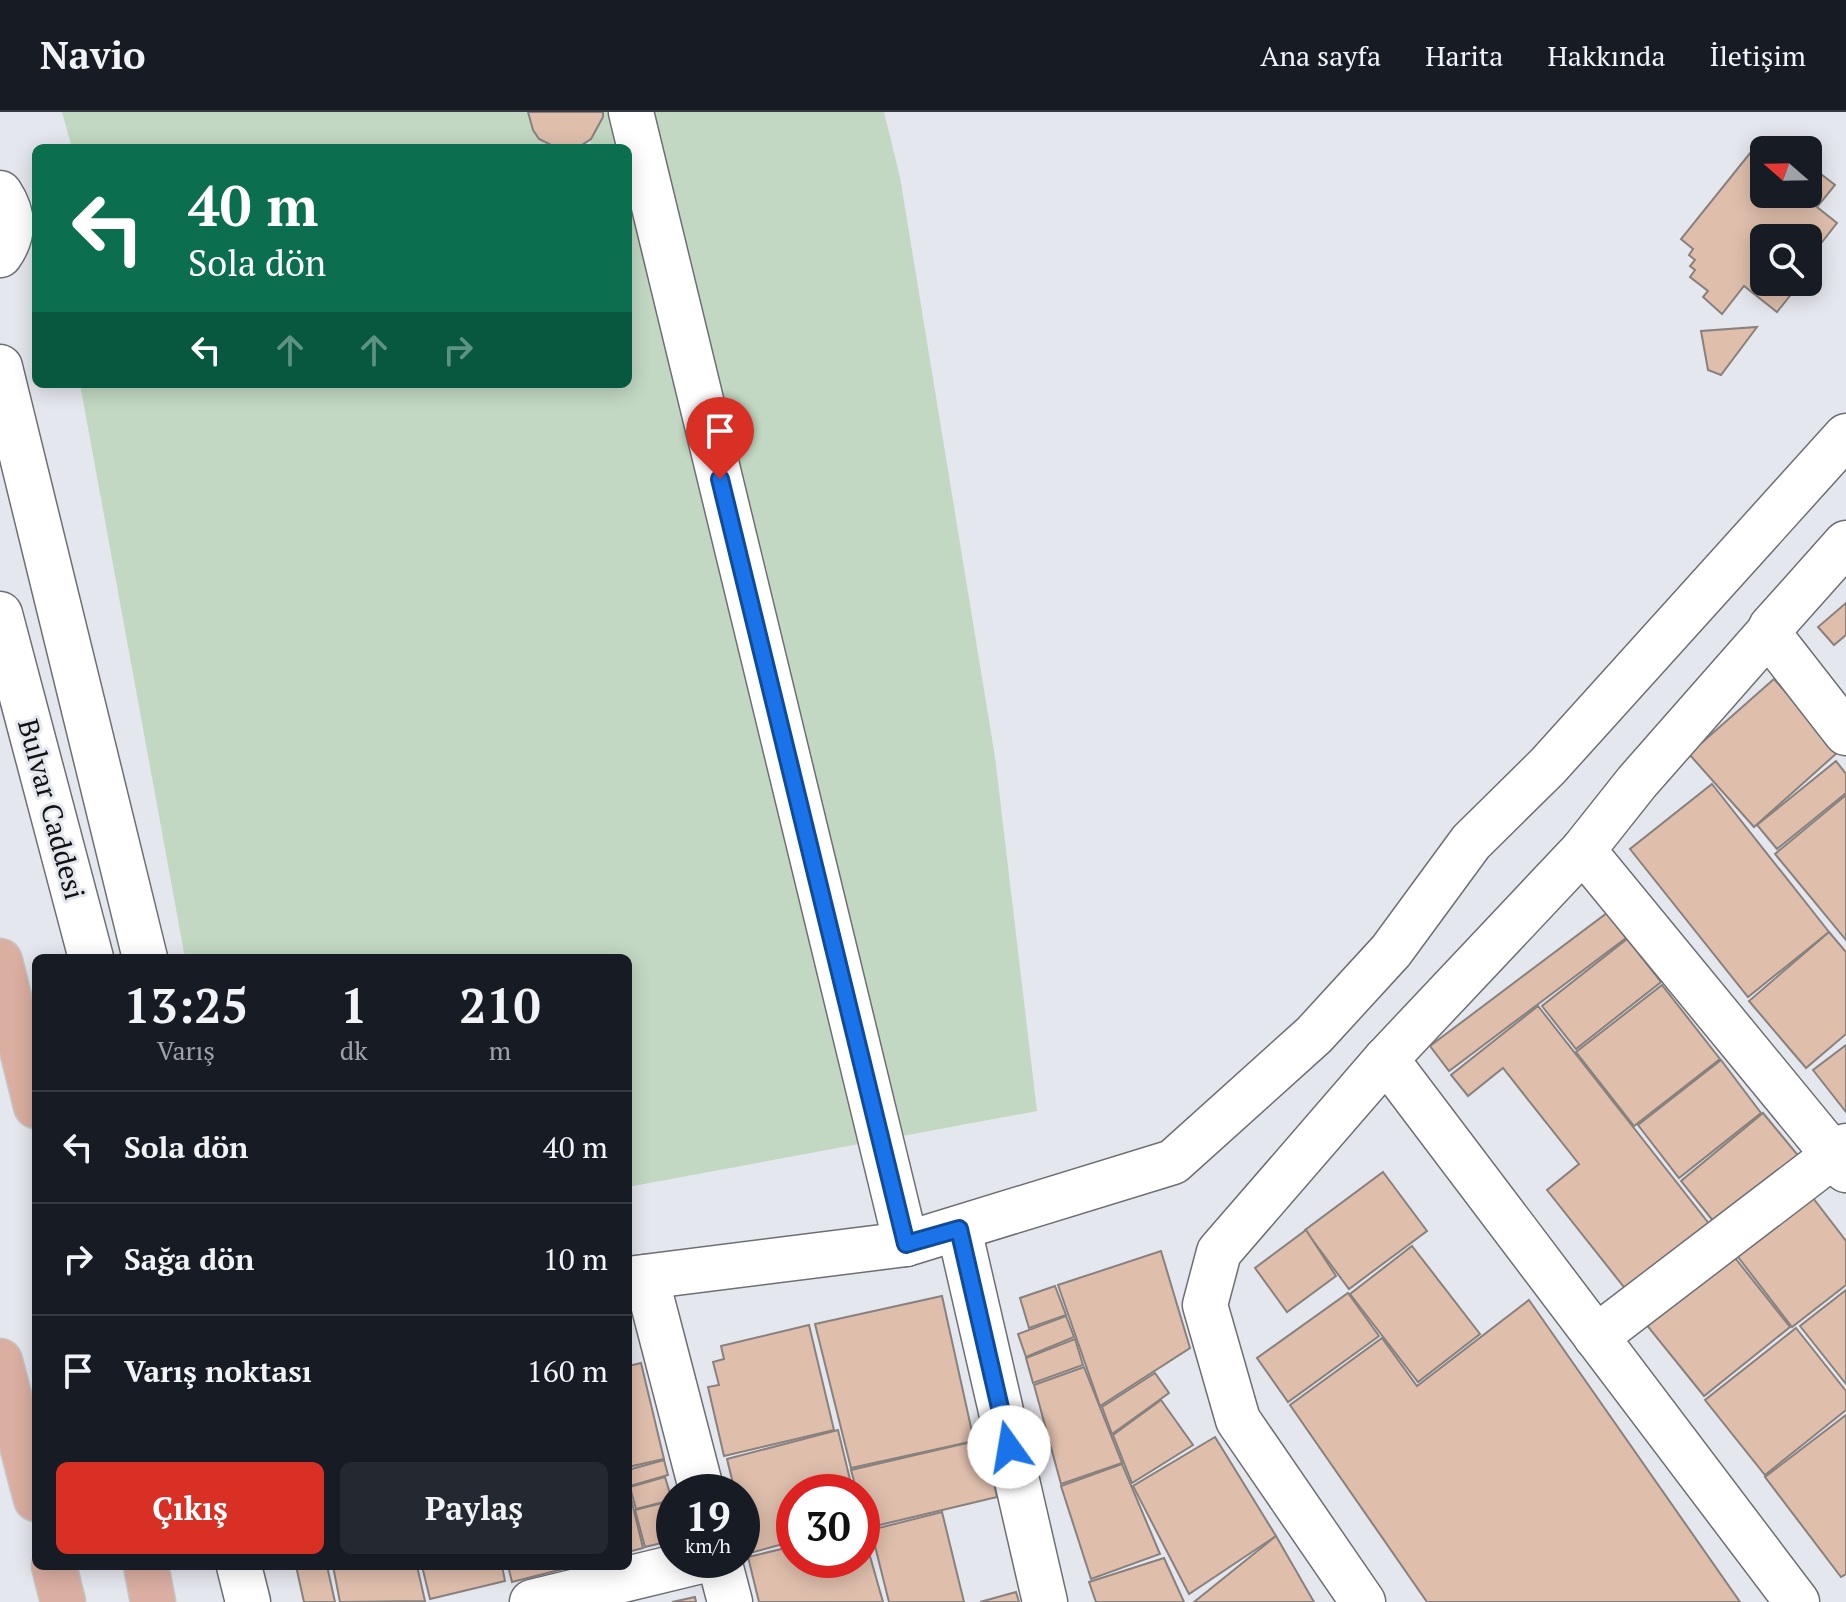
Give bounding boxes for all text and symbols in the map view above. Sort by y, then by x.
text: Navio [40,30,146,80]
text: Ana sayfa [1260,37,1381,74]
text: Harita [1425,37,1503,74]
text: Hakkında [1547,37,1666,74]
text: İletişim [1710,37,1806,74]
north arrow [1750,136,1822,208]
map controls [1750,136,1822,296]
text: 40 m [188,168,318,242]
icon: left [56,176,160,280]
button: search [1750,224,1822,296]
text: Sola dön [188,239,326,286]
icon: left [184,328,228,372]
icon: ahead [268,328,312,372]
icon: ahead [352,328,396,372]
icon: right [436,328,480,372]
pin [686,397,754,479]
icon: arrive [698,409,742,453]
street label: Bulvar Caddesi [10,715,94,903]
text: 13:25 [123,973,248,1037]
text: 1 [340,973,367,1037]
text: 210 [459,973,541,1037]
text: Varış [157,1033,215,1067]
text: dk [340,1033,368,1067]
text: m [489,1033,511,1067]
icon: left [56,1125,100,1169]
text: Sola dön [124,1127,248,1167]
text: 40 m [543,1127,608,1167]
icon: right [56,1237,100,1281]
text: Sağa dön [124,1239,254,1279]
text: 10 m [543,1239,608,1279]
icon: arrive [56,1349,100,1393]
text: Varış noktası [124,1351,312,1391]
text: 160 m [527,1351,608,1391]
position arrow [967,1405,1051,1489]
button: Çıkış [56,1462,324,1554]
button: Paylaş [340,1462,608,1554]
speed limit sign: 30 [776,1474,880,1578]
text: 19 [685,1489,731,1542]
text: km/h [685,1532,731,1559]

